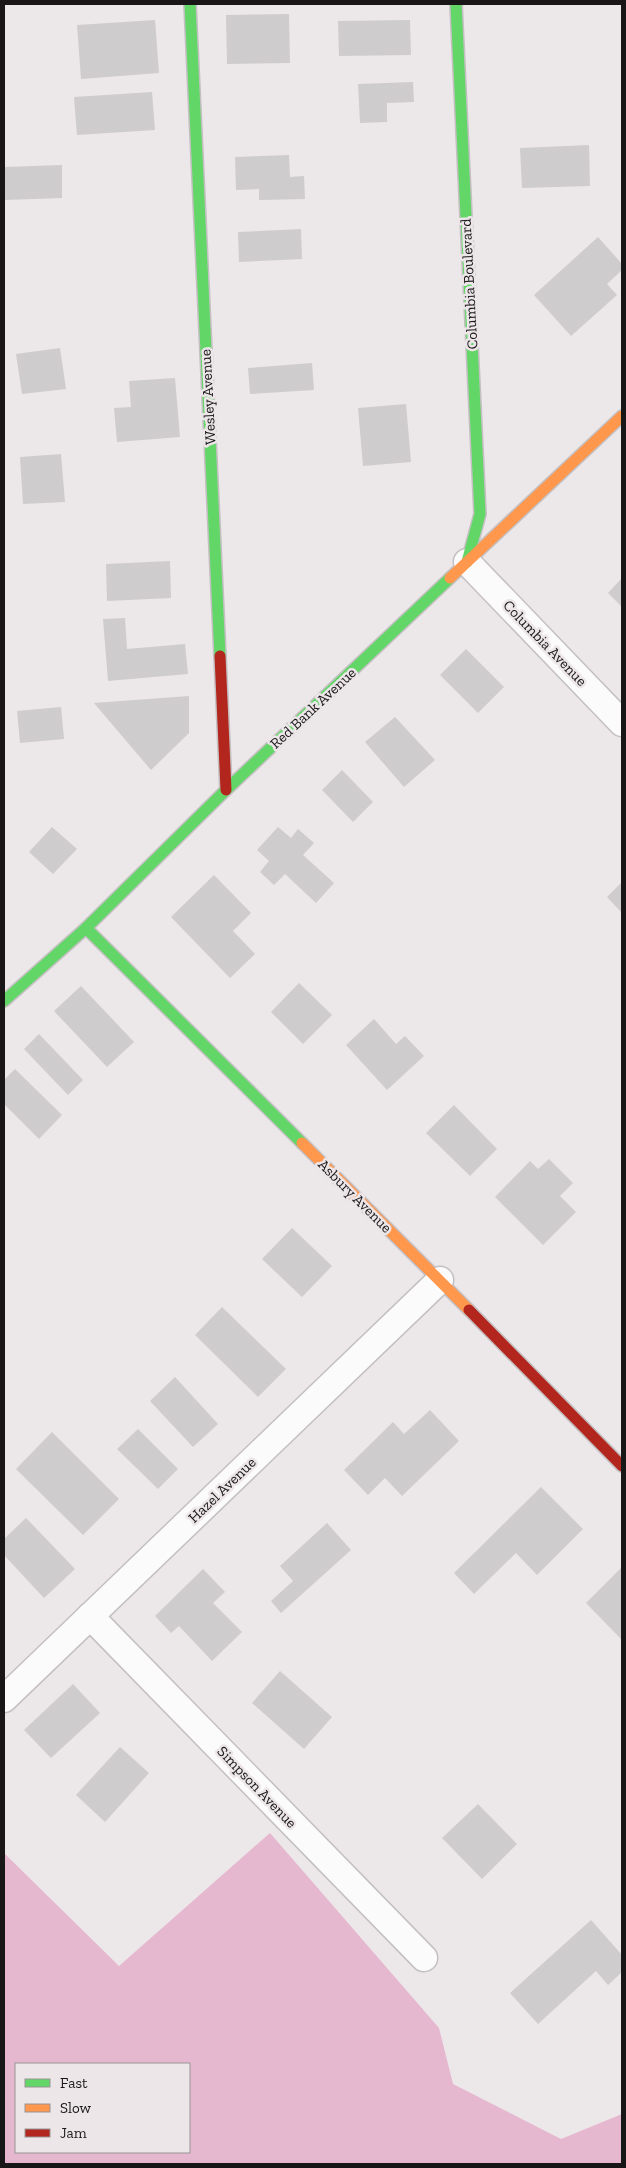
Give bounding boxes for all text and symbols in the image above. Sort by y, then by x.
street label: Columbia Boulevard [457,217,481,350]
street label: Wesley Avenue [197,349,219,445]
street label: Columbia Avenue [499,596,591,690]
street label: Red Bank Avenue [266,664,360,752]
street label: Asbury Avenue [314,1155,396,1237]
street label: Hazel Avenue [184,1453,260,1527]
street label: Simpson Avenue [213,1742,301,1832]
legend [15,2063,190,2153]
text: Fast [60,2074,88,2092]
text: Slow [60,2099,92,2117]
text: Jam [60,2124,87,2142]

